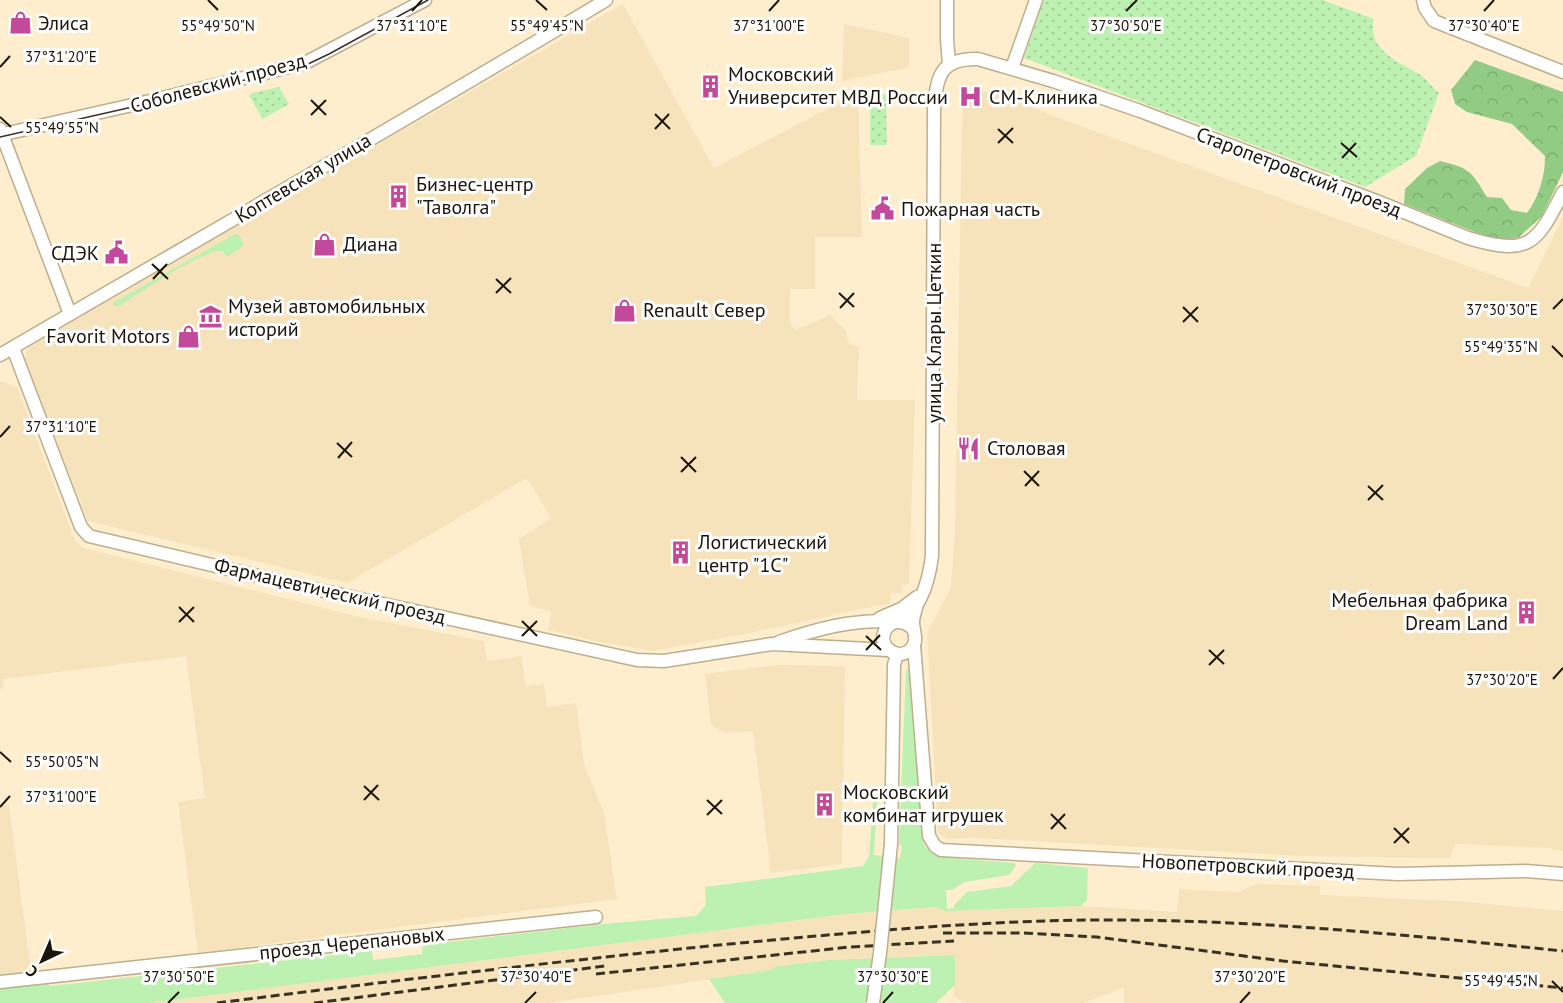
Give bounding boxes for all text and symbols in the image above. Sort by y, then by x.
shop icon: Элиса [7,10,33,36]
place label: Элиса [38,10,89,36]
text: 55°49'50"N [181,16,255,35]
text: 37°31'10"E [376,16,448,35]
text: 55°49'45"N [510,16,584,35]
text: 37°31'00"E [733,16,805,35]
text: 37°30'50"E [1090,16,1162,35]
text: 37°30'40"E [1448,16,1520,35]
text: 37°31'20"E [25,47,97,66]
street label: Соболевский проезд [127,47,309,119]
place label: Московский Университет МВД России [728,61,948,110]
building icon: Московский Университет МВД России [697,73,723,99]
hospital icon: СМ-Клиника [958,84,984,110]
place label: СМ-Клиника [989,84,1098,110]
text: 55°49'55"N [25,118,99,137]
street label: Старопетровский проезд [1193,121,1405,223]
street label: Коптевская улица [230,127,376,229]
place label: Бизнес-центр "Таволга" [416,171,533,220]
building icon: Бизнес-центр "Таволга" [385,183,411,209]
public building icon: Пожарная часть [870,196,896,222]
place label: Пожарная часть [901,196,1040,222]
shop icon: Диана [312,231,338,257]
place label: Диана [343,231,398,257]
place label: СДЭК [51,240,99,266]
public building icon: СДЭК [104,240,130,266]
street label: улица Клары Цеткин [921,243,947,423]
place label: Музей автомобильных историй [228,293,426,342]
shop icon: Renault Север [612,297,638,323]
place label: Renault Север [643,297,766,323]
text: 37°30'30"E [1466,300,1538,319]
museum icon: Музей автомобильных историй [197,304,223,330]
place label: Favorit Motors [46,323,170,349]
shop icon: Favorit Motors [175,323,201,349]
text: 55°49'35"N [1464,337,1538,356]
text: 37°31'10"E [25,417,97,436]
restaurant icon: Столовая [956,435,982,461]
place label: Столовая [987,435,1066,461]
place label: Логистический центр "1С" [697,529,827,578]
building icon: Логистический центр "1С" [667,540,693,566]
street label: Фармацевтический проезд [212,552,448,630]
place label: Мебельная фабрика Dream Land [1331,587,1508,636]
building icon: Мебельная фабрика Dream Land [1513,599,1539,625]
text: 37°30'20"E [1466,670,1538,689]
text: 55°50'05"N [25,752,99,771]
place label: Московский комбинат игрушек [843,779,1004,828]
text: 37°31'00"E [25,787,97,806]
building icon: Московский комбинат игрушек [812,791,838,817]
street label: Новопетровский проезд [1141,847,1355,885]
street label: проезд Черепановых [258,920,446,966]
north arrow [12,931,72,991]
text: С [21,961,42,982]
text: 37°30'50"E [143,967,215,986]
text: 37°30'40"E [500,967,572,986]
text: 37°30'30"E [857,967,929,986]
text: 37°30'20"E [1214,967,1286,986]
text: 55°49'45"N [1464,971,1538,990]

